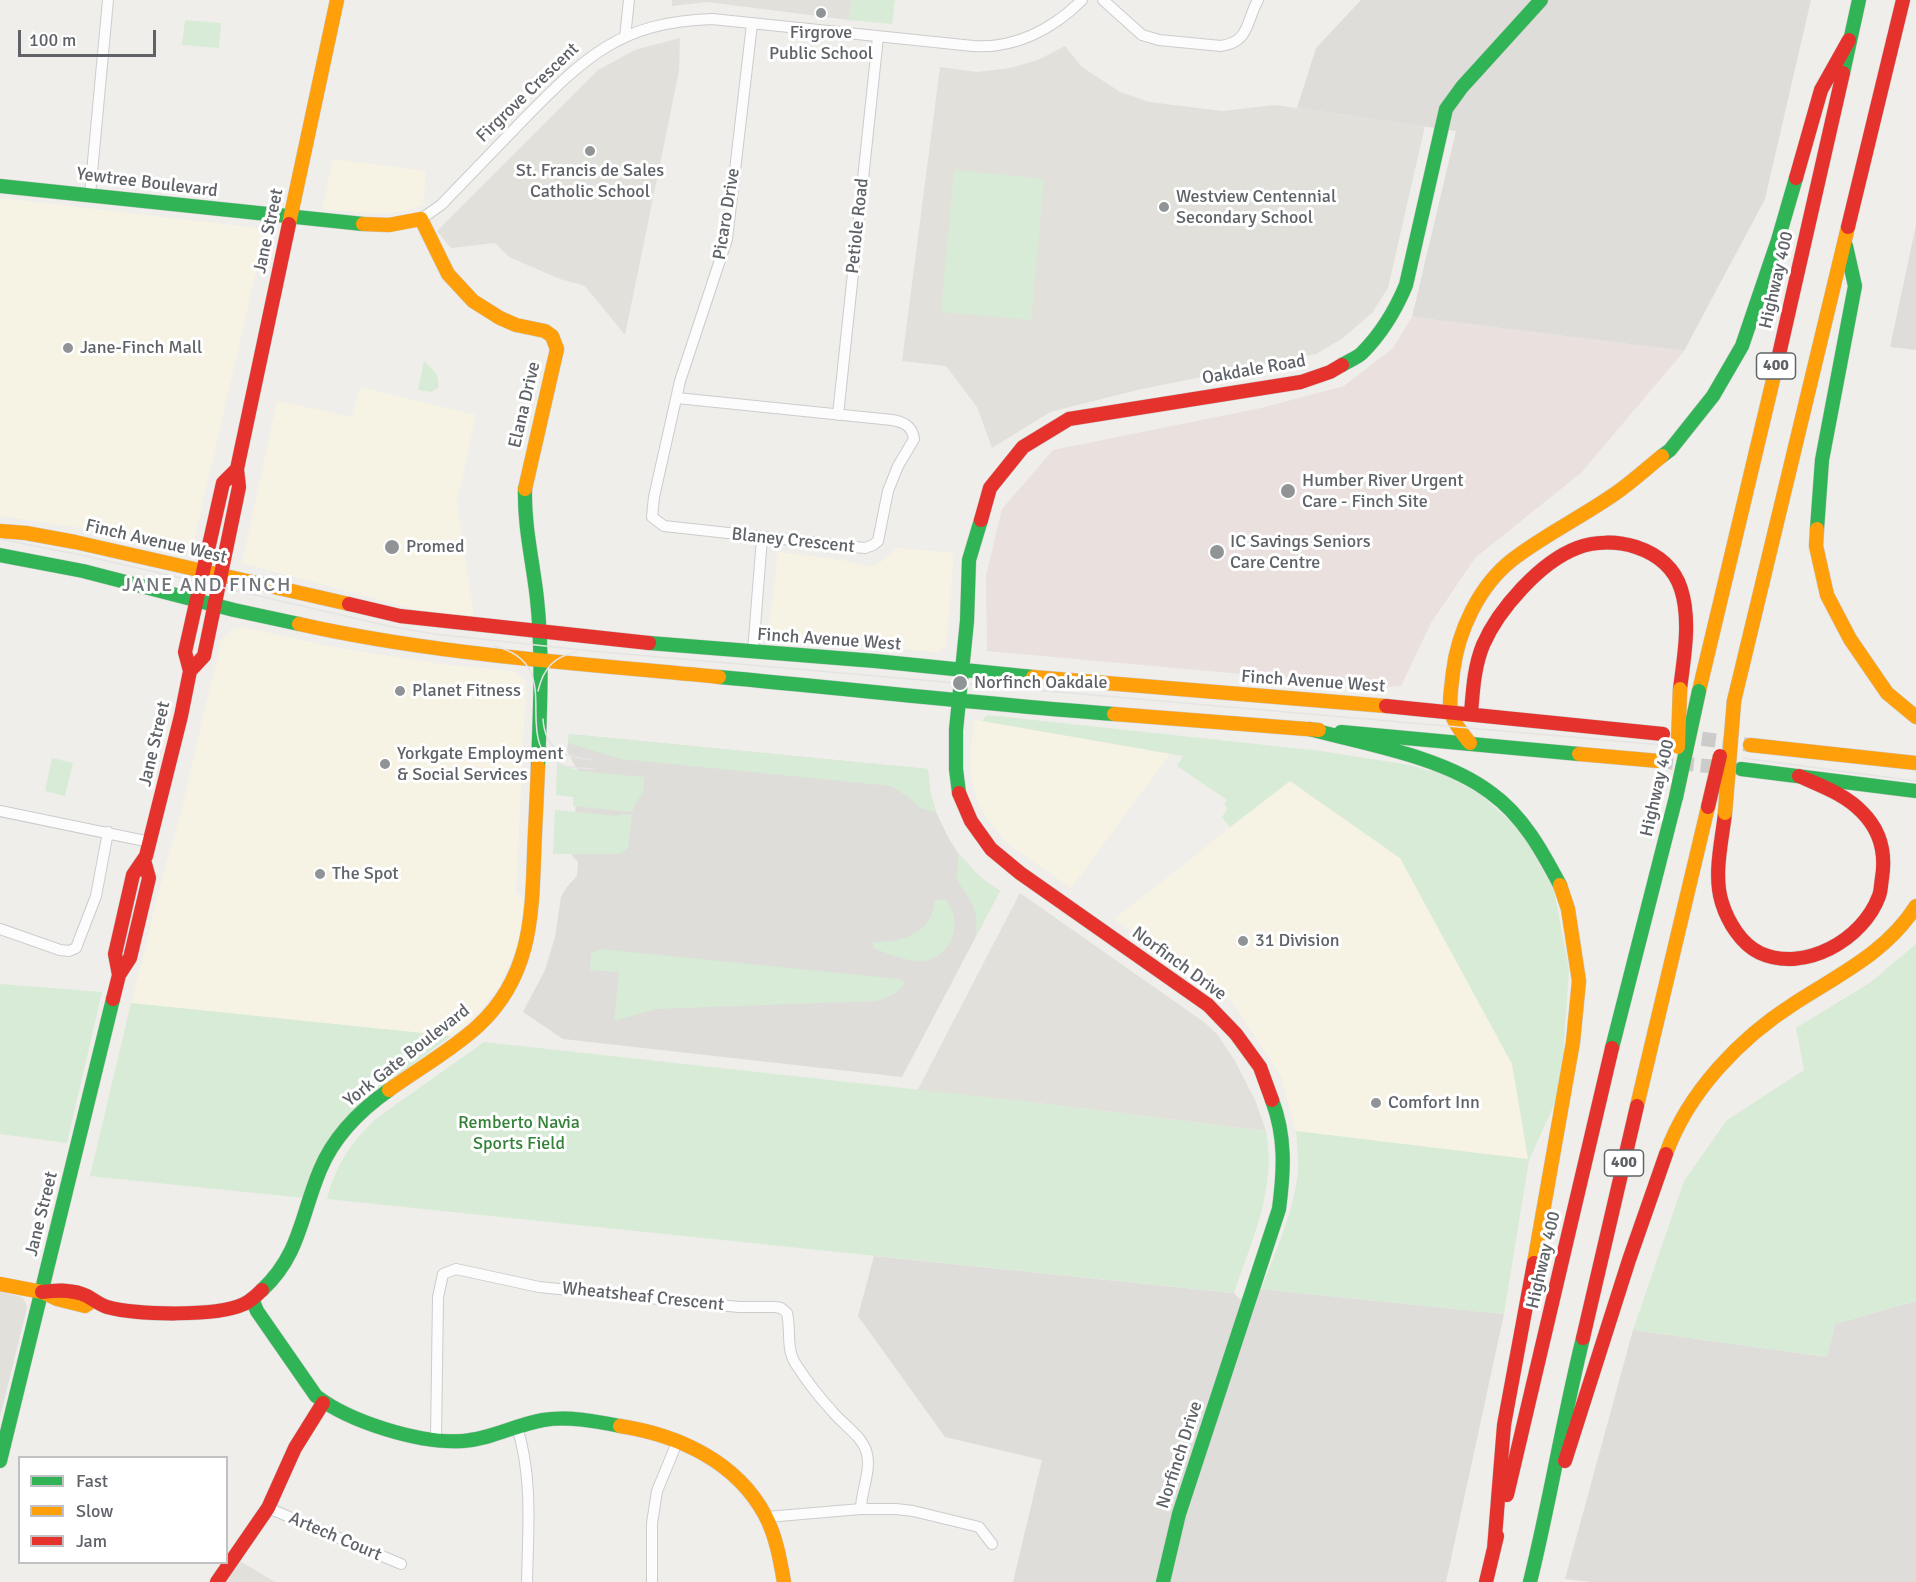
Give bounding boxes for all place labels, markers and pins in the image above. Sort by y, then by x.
marker: Firgrove Public School [814,6,828,20]
place label: Firgrove Public School [769,22,873,64]
marker: St. Francis de Sales Catholic School [583,144,597,158]
place label: St. Francis de Sales Catholic School [516,160,664,202]
place label: Westview Centennial Secondary School [1176,186,1336,228]
marker: Westview Centennial Secondary School [1157,200,1171,214]
place label: Jane-Finch Mall [80,337,202,359]
marker: Jane-Finch Mall [61,341,75,355]
place label: Humber River Urgent Care - Finch Site [1302,470,1464,512]
marker: Humber River Urgent Care - Finch Site [1279,482,1297,500]
place label: IC Savings Seniors Care Centre [1230,531,1371,574]
place label: Promed [406,536,464,558]
marker: Promed [383,538,401,556]
marker: IC Savings Seniors Care Centre [1208,543,1226,561]
place label: Norfinch Oakdale [974,672,1108,694]
marker: Norfinch Oakdale [951,674,969,692]
place label: Planet Fitness [412,680,521,702]
marker: Planet Fitness [393,684,407,698]
place label: Yorkgate Employment & Social Services [397,743,563,786]
marker: Yorkgate Employment & Social Services [378,757,392,771]
place label: The Spot [332,863,399,885]
marker: The Spot [313,867,327,881]
place label: 31 Division [1255,930,1340,952]
marker: 31 Division [1236,934,1250,948]
place label: Comfort Inn [1388,1092,1480,1114]
marker: Comfort Inn [1369,1096,1383,1110]

